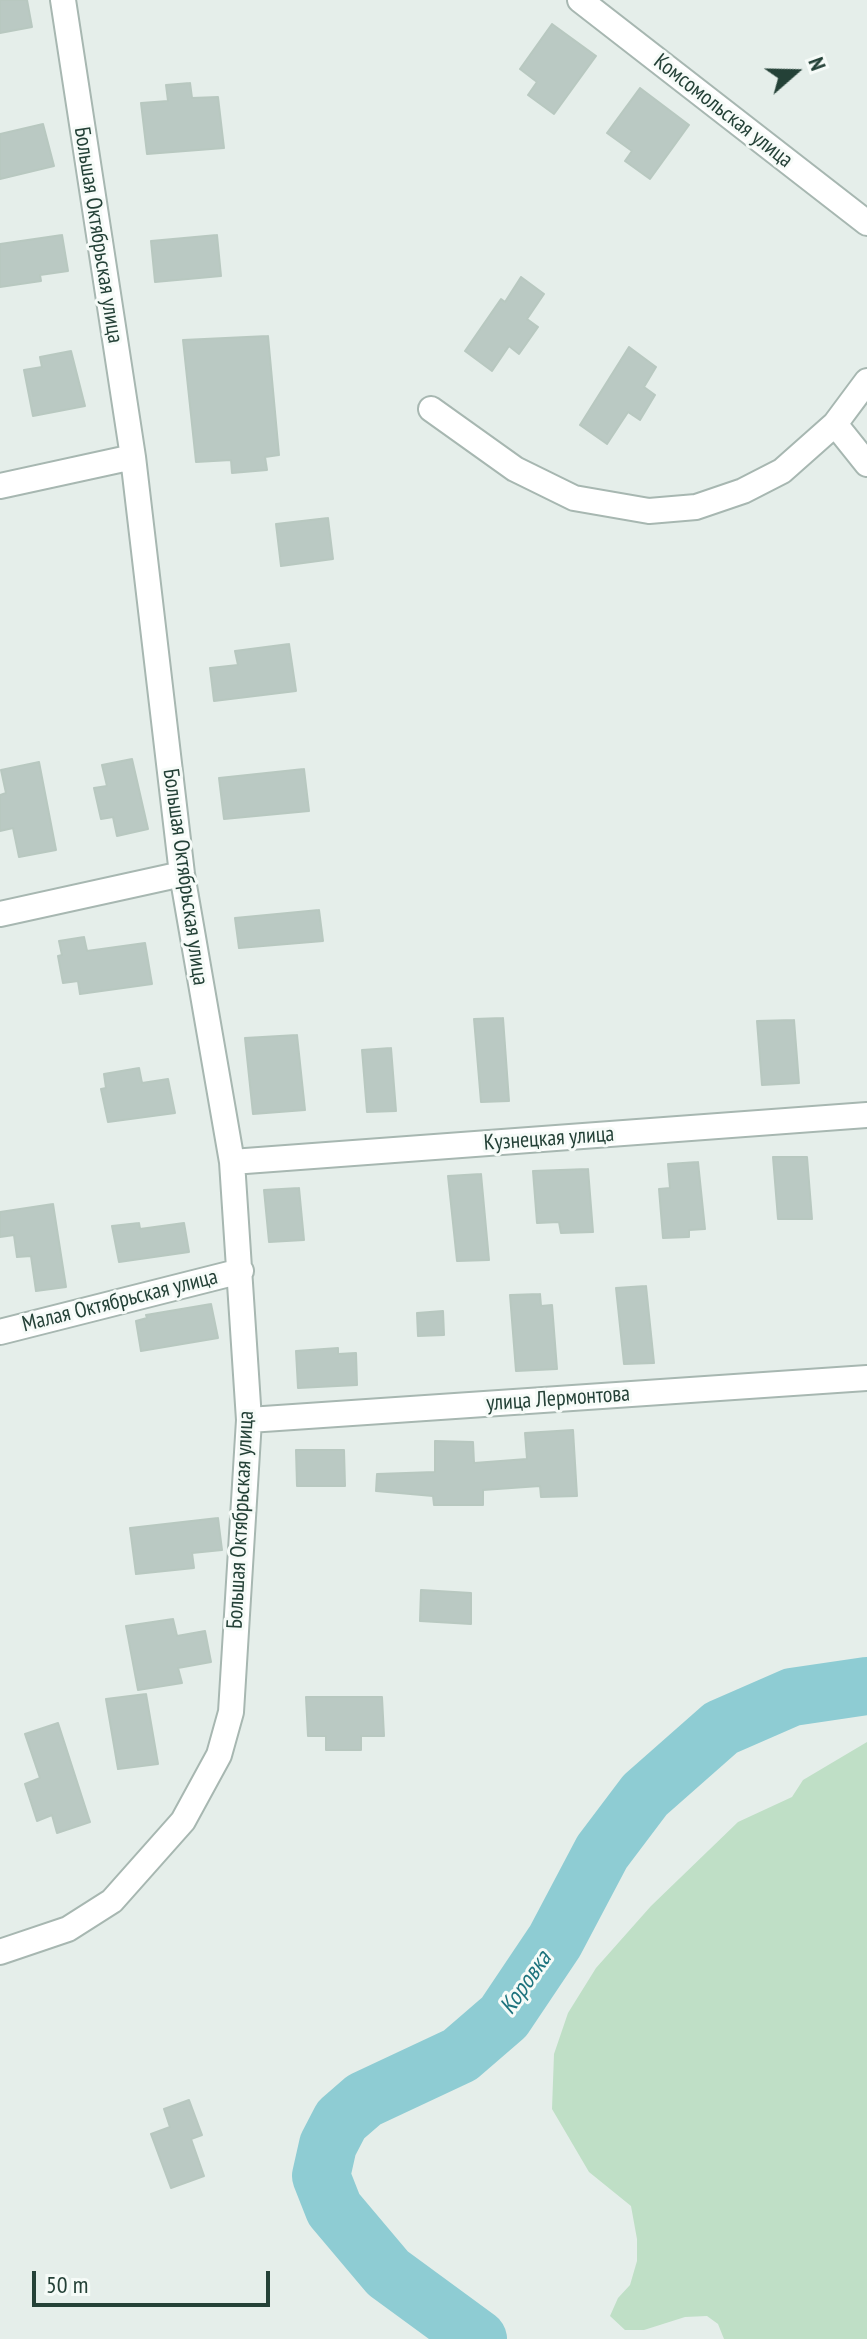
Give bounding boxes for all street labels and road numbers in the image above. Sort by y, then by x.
street label: Комсомольская улица [648,48,798,174]
street label: Большая Октябрьская улица [68,125,128,345]
street label: Большая Октябрьская улица [157,767,213,987]
street label: Кузнецкая улица [483,1121,615,1157]
street label: Малая Октябрьская улица [20,1264,220,1338]
street label: улица Лермонтова [485,1381,631,1417]
street label: Большая Октябрьская улица [222,1410,260,1630]

